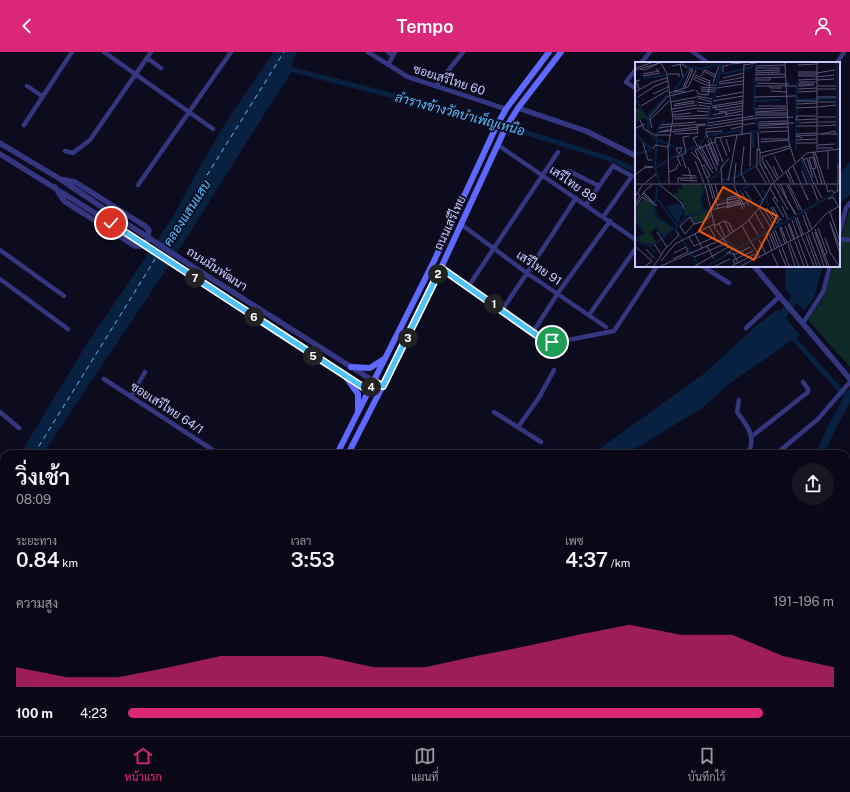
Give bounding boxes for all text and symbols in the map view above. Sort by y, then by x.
icon: back [16,15,38,37]
icon: person [812,15,834,37]
text: Tempo [397,16,453,37]
street label: ซอยเสรีไทย 60 [411,61,487,98]
inset map [635,62,840,267]
water label: ลำรางข้างวัดบำเพ็ญเหนือ [393,88,527,140]
street label: เสรีไทย 89 [547,162,600,205]
water label: คลองแสนแสบ [160,177,214,249]
street label: ถนนเสรีไทย [430,193,469,252]
pin [94,206,128,240]
icon: check [100,212,122,234]
street label: ถนนมีนพัฒนา [184,243,250,294]
street label: เสรีไทย 91 [514,247,565,288]
pin: 2 [428,264,448,284]
pin: 7 [185,268,205,288]
text: 2 [435,268,442,280]
text: 7 [192,272,198,284]
pin: 1 [484,294,504,314]
text: 1 [492,298,496,310]
pin: 6 [244,307,264,327]
text: 6 [250,311,258,323]
pin [535,325,569,359]
pin: 3 [398,328,418,348]
icon: arrive [541,331,563,353]
text: 3 [404,332,412,344]
pin: 5 [303,346,323,366]
text: 5 [309,350,317,362]
pin: 4 [361,377,381,397]
street label: ซอยเสรีไทย 64/1 [128,378,207,437]
text: 4 [367,381,375,393]
button: share [792,463,834,505]
text: วิ่งเช้า [16,464,70,490]
text: 08:09 [16,492,51,507]
text: ระยะทาง [16,535,57,547]
text: เวลา [291,535,311,547]
text: เพซ [565,535,583,547]
text: 0.84 [16,548,60,572]
text: 3:53 [291,548,335,572]
text: 4:37 [565,548,608,572]
text: km [60,557,78,569]
text: /km [608,557,630,569]
text: 191–196 m [773,594,834,609]
text: ความสูง [16,596,58,611]
text: 100 m [16,706,53,721]
text: 4:23 [80,706,107,721]
tab: หน้าแรก [125,745,162,784]
tab: แผนที่ [411,745,439,784]
tab: บันทึกไว้ [688,745,725,784]

